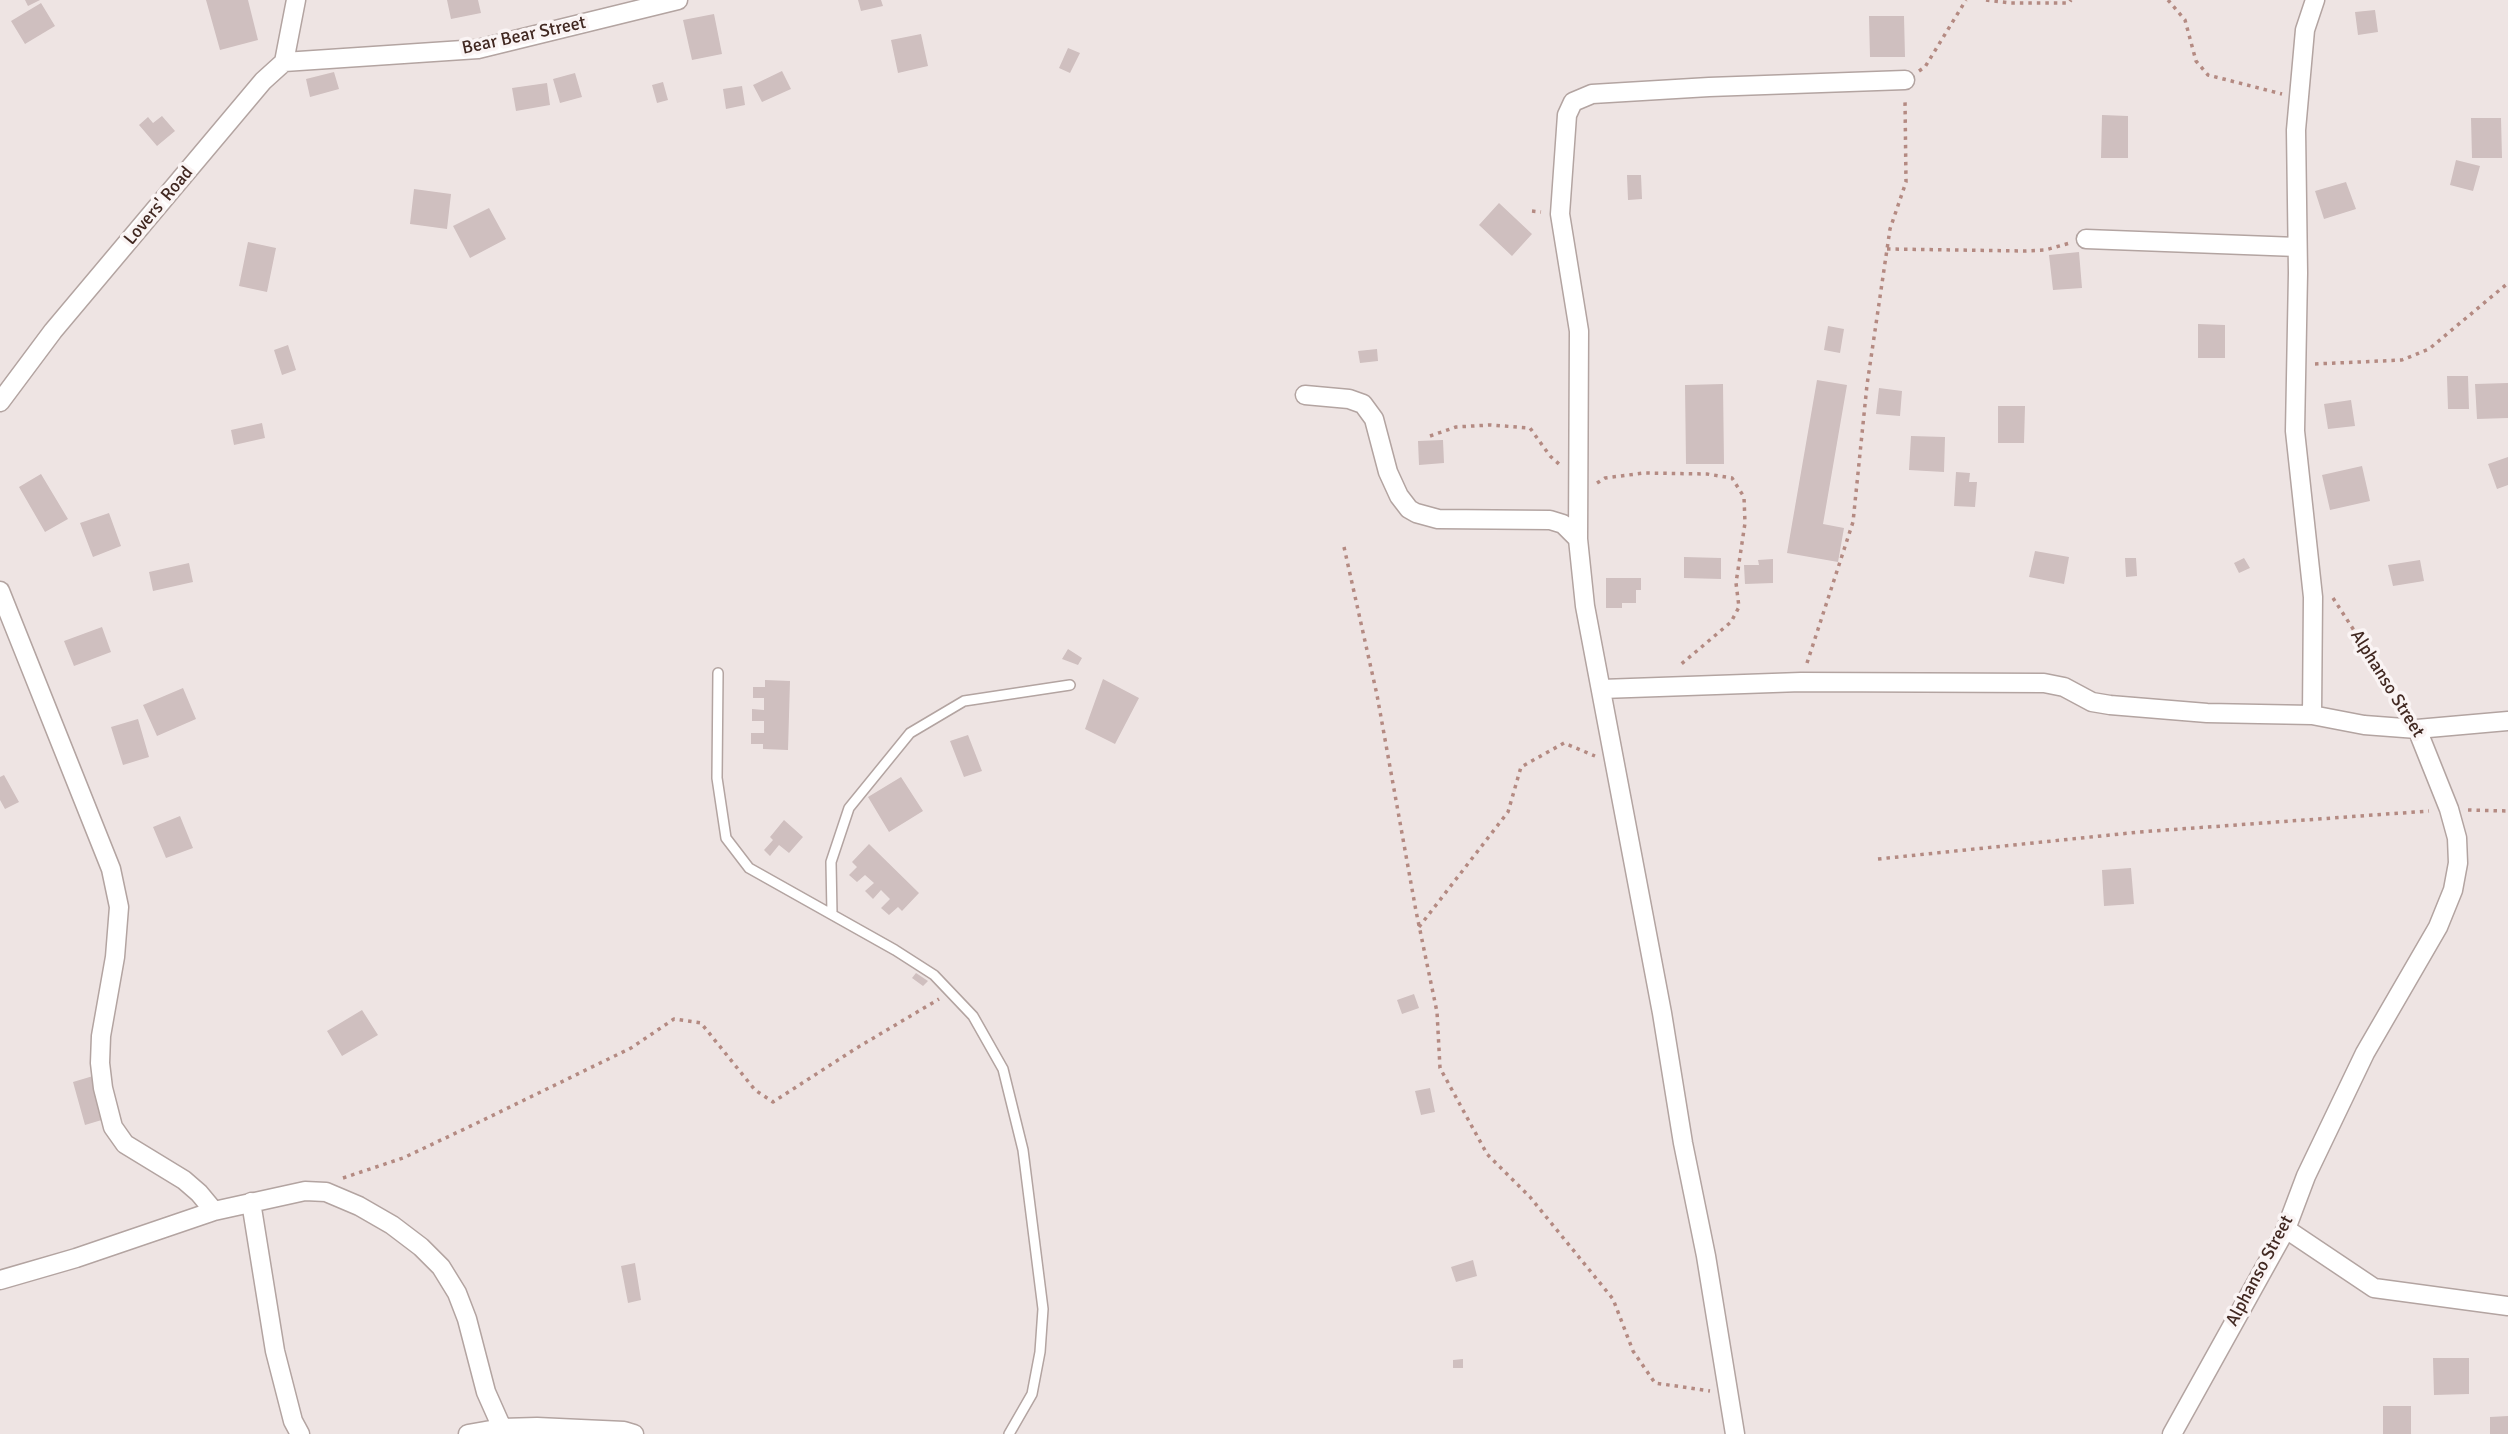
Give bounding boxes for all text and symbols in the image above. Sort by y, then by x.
street label: Bear Bear Street [460,12,588,60]
street label: Lovers' Road [120,162,198,250]
street label: Alphanso Street [2345,626,2429,742]
street label: Alphanso Street [2222,1212,2298,1330]

